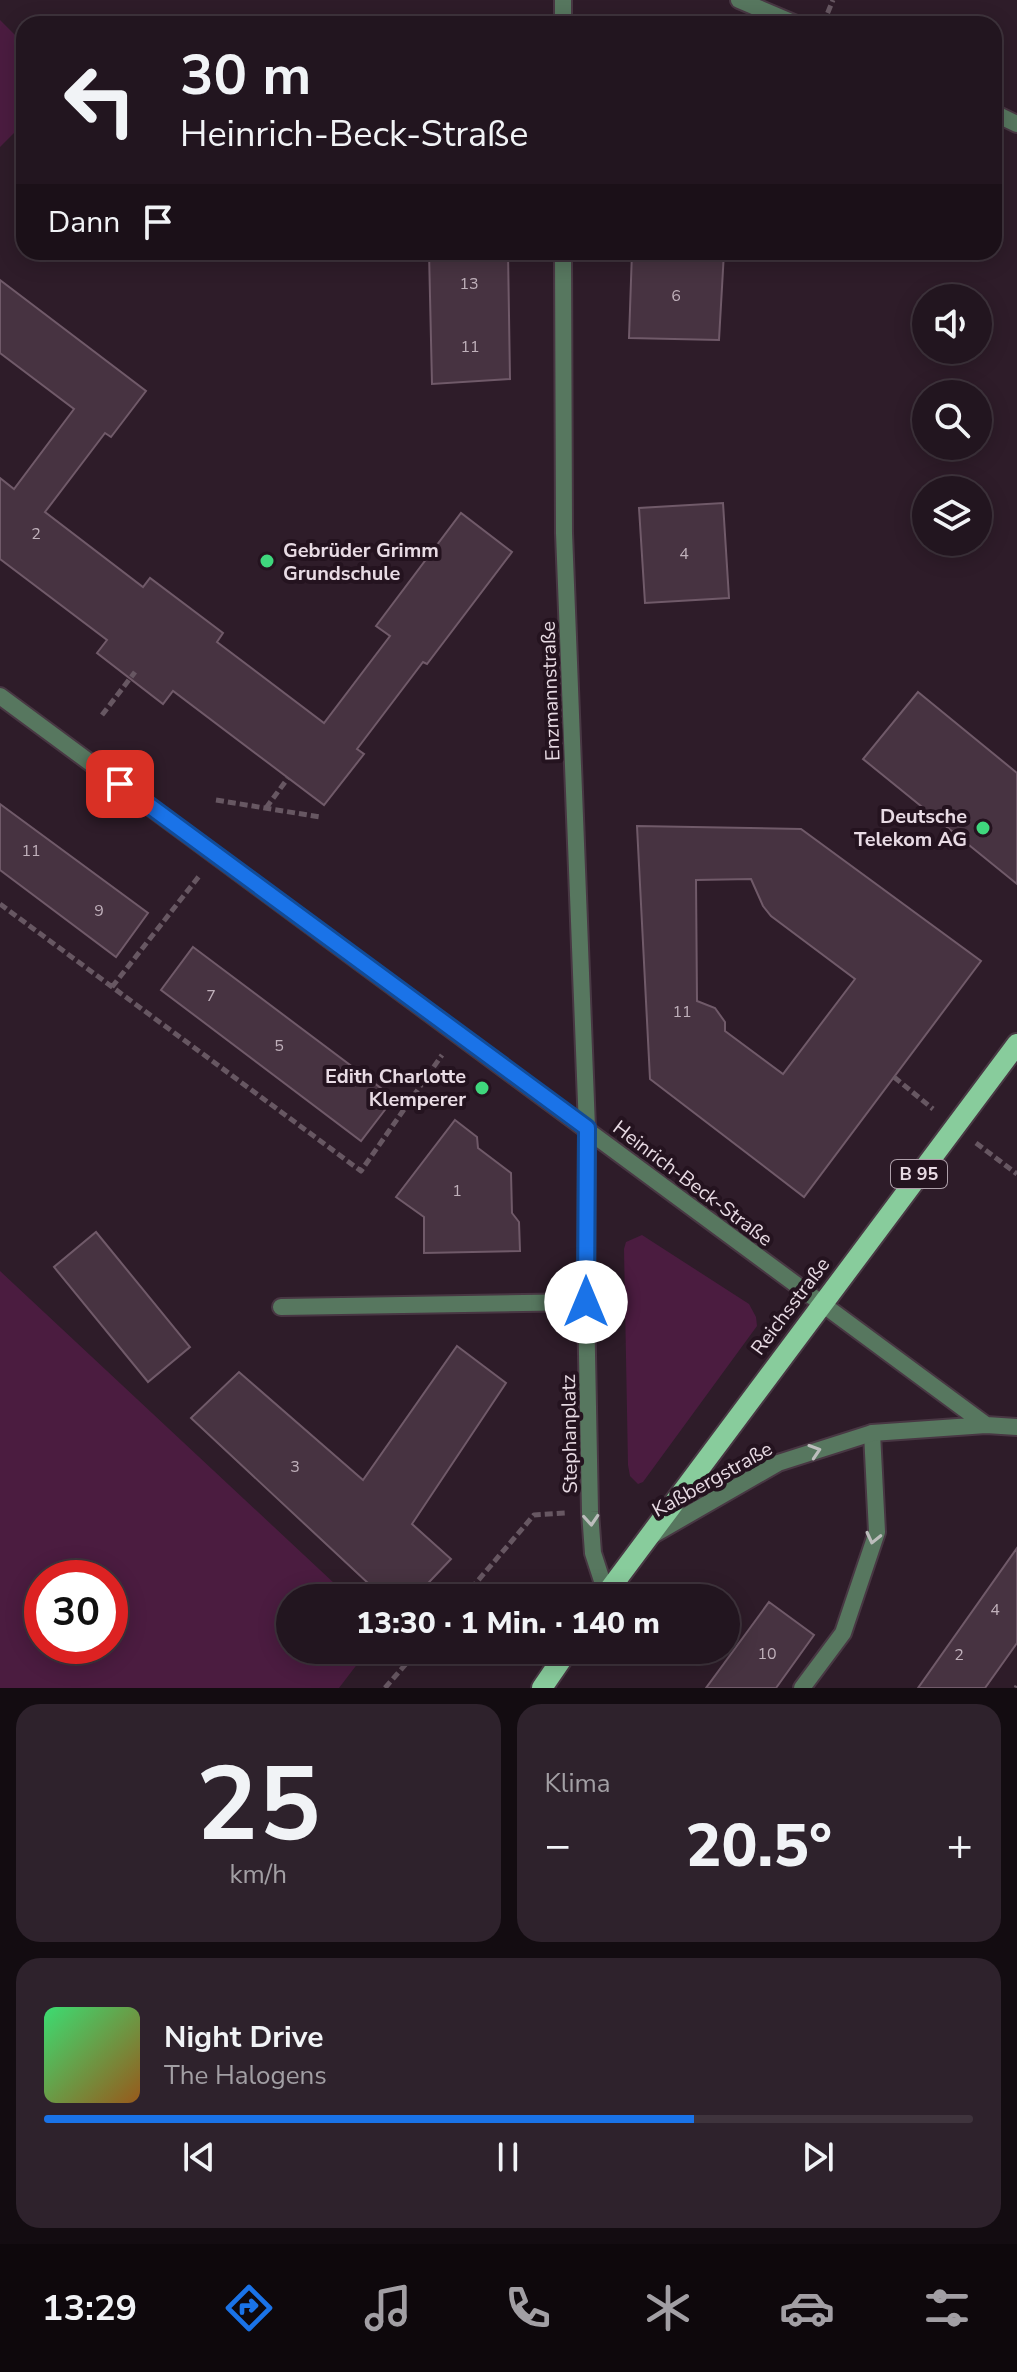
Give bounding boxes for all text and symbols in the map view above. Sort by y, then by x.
text: 30 m [180,37,311,114]
icon: left [48,48,152,152]
text: Heinrich-Beck-Straße [180,110,528,159]
icon: arrive [136,200,180,244]
text: Dann [48,202,120,243]
house number: 13 [459,273,479,295]
map controls [912,284,992,556]
button: sound [912,284,992,364]
house number: 6 [671,285,681,307]
house number: 11 [460,336,480,358]
button: search [912,380,992,460]
button: layers [912,476,992,556]
house number: 2 [31,523,41,545]
place label: Gebrüder Grimm Grundschule [283,537,439,587]
house number: 4 [679,543,689,565]
marker: Gebrüder Grimm Grundschule [258,552,276,570]
street label: Enzmannstraße [535,621,566,761]
pin [86,750,154,818]
icon: arrive [98,762,142,806]
place label: Deutsche Telekom AG [854,803,967,853]
marker: Deutsche Telekom AG [974,819,992,837]
house number: 11 [21,840,41,862]
house number: 9 [94,900,104,922]
house number: 7 [206,985,216,1007]
house number: 11 [672,1001,692,1023]
house number: 5 [274,1035,284,1057]
place label: Edith Charlotte Klemperer [325,1063,466,1113]
marker: Edith Charlotte Klemperer [473,1079,491,1097]
street label: Heinrich-Beck-Straße [607,1114,778,1252]
road number: B 95 [891,1160,947,1188]
house number: 1 [452,1180,462,1202]
street label: Reichsstraße [745,1252,836,1361]
position arrow [544,1260,628,1344]
street label: Stephanplatz [555,1374,584,1494]
street label: Kaßbergstraße [647,1435,777,1524]
one-way arrow [808,1445,822,1461]
house number: 3 [290,1456,300,1478]
one-way arrow [582,1514,599,1527]
one-way arrow [865,1531,882,1545]
speed limit sign: 30 [24,1560,128,1664]
house number: 4 [990,1599,1000,1621]
text: 13:30 · 1 Min. · 140 m [356,1603,660,1644]
house number: 10 [757,1643,777,1665]
house number: 2 [954,1644,964,1666]
text: 25 [196,1734,321,1876]
text: Klima [545,1766,611,1801]
text: 20.5° [685,1805,832,1887]
text: − [545,1816,571,1876]
text: + [947,1816,973,1876]
text: km/h [230,1857,287,1892]
text: Night Drive [164,2017,323,2058]
text: The Halogens [164,2058,327,2093]
icon: previous [177,2135,221,2179]
icon: pause [486,2135,530,2179]
icon: next [796,2135,840,2179]
icon: directions [221,2280,277,2336]
icon: music [360,2280,416,2336]
icon: phone [500,2280,556,2336]
icon: climate [640,2280,696,2336]
icon: car [779,2280,835,2336]
icon: filters [919,2280,975,2336]
text: 13:29 [42,2284,137,2333]

